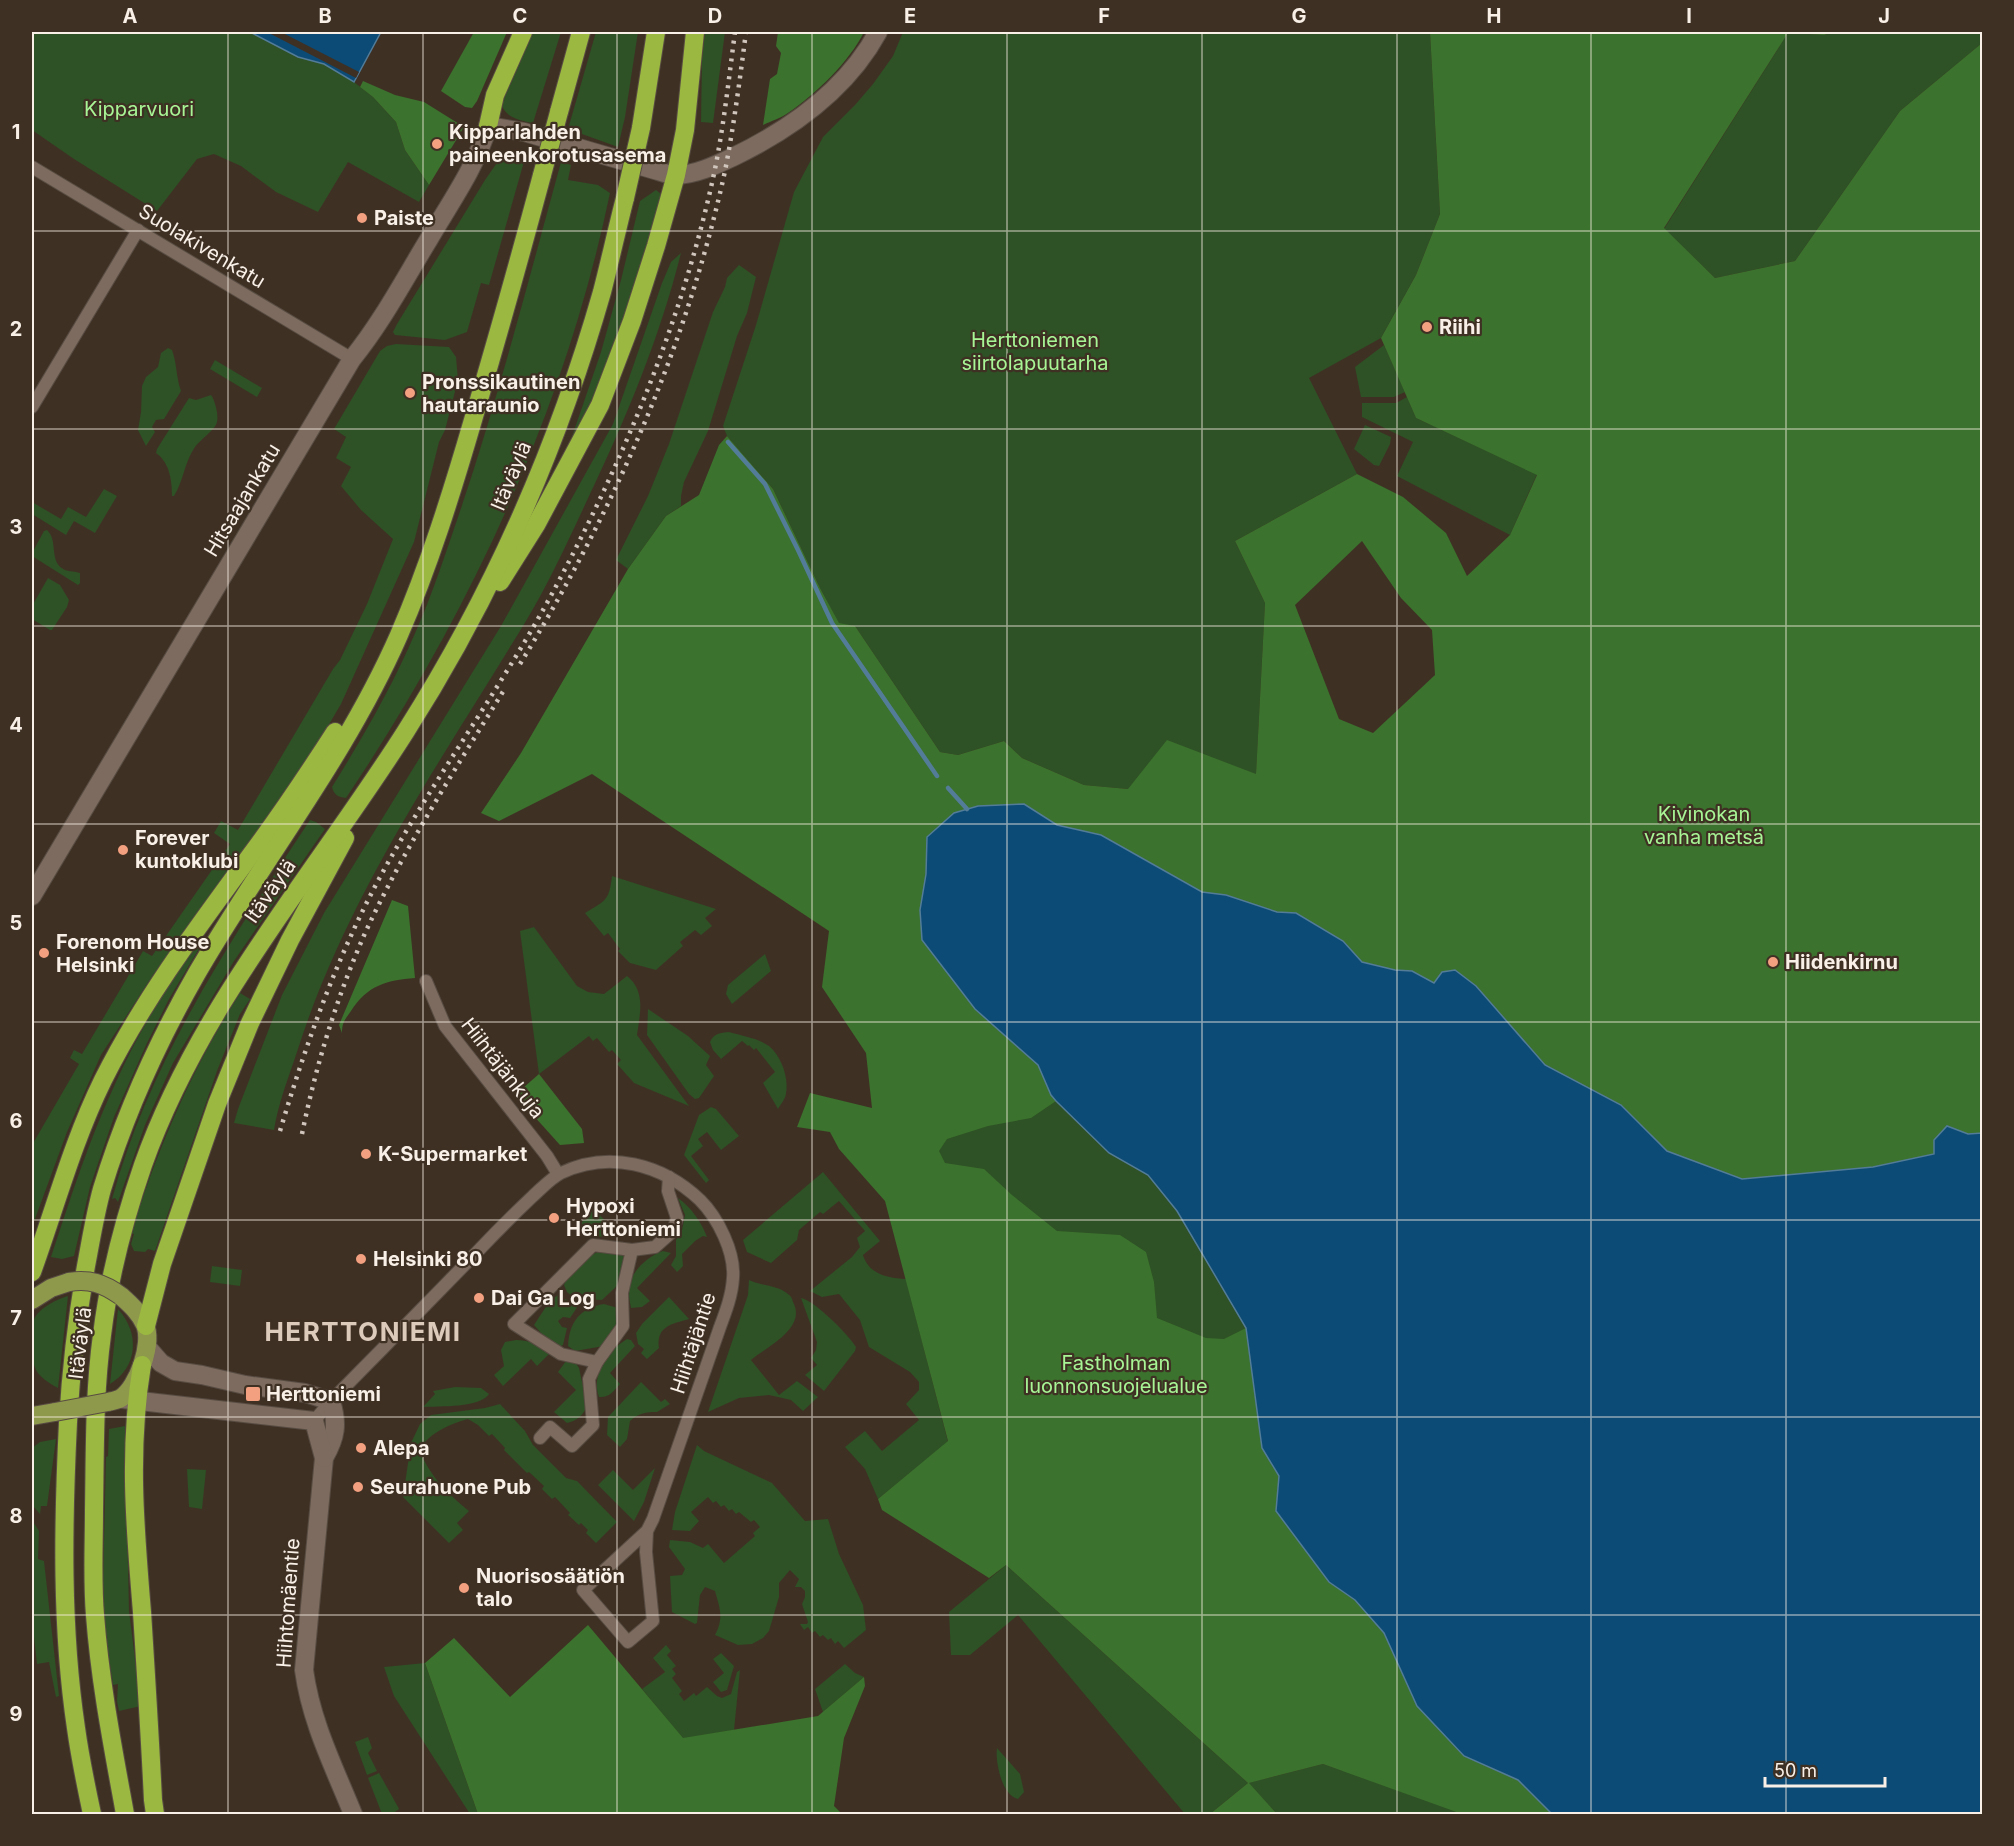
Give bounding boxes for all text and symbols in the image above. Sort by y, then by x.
text: A [123,4,138,28]
text: B [318,4,332,28]
text: C [513,4,527,28]
text: D [708,4,722,28]
text: E [904,4,916,28]
text: F [1098,4,1110,28]
text: G [1291,4,1307,28]
text: H [1487,4,1501,28]
text: I [1686,4,1692,28]
text: J [1878,4,1890,28]
park label: Kipparvuori [84,97,194,121]
text: 1 [12,120,20,144]
place label: Kipparlahden paineenkorotusasema [449,120,666,167]
marker: Kipparlahden paineenkorotusasema [430,137,444,151]
street label: Suolakivenkatu [134,199,270,293]
place label: Paiste [374,206,434,230]
marker: Paiste [355,211,369,225]
place label: Riihi [1439,315,1481,339]
text: 2 [10,317,22,341]
marker: Riihi [1420,320,1434,334]
park label: Herttoniemen siirtolapuutarha [961,328,1109,375]
place label: Pronssikautinen hautaraunio [422,370,580,417]
marker: Pronssikautinen hautaraunio [403,386,417,400]
street label: Itäväylä [486,438,536,514]
street label: Hitsaajankatu [199,439,285,561]
text: 3 [10,515,22,539]
text: 4 [9,713,23,737]
park label: Kivinokan vanha metsä [1644,802,1764,849]
place label: Forever kuntoklubi [135,826,238,873]
marker: Forever kuntoklubi [116,843,130,857]
street label: Itäväylä [239,854,301,928]
text: 5 [10,911,22,935]
place label: Forenom House Helsinki [56,930,210,977]
marker: Forenom House Helsinki [37,946,51,960]
place label: Hiidenkirnu [1785,950,1898,974]
marker: Hiidenkirnu [1766,955,1780,969]
street label: Hiihtäjänkuja [456,1013,550,1123]
text: 6 [10,1109,23,1133]
place label: K-Supermarket [378,1142,527,1166]
marker: K-Supermarket [359,1147,373,1161]
place label: Hypoxi Herttoniemi [566,1194,681,1241]
marker: Hypoxi Herttoniemi [547,1211,561,1225]
place label: Helsinki 80 [373,1247,483,1271]
marker: Helsinki 80 [354,1252,368,1266]
place label: Dai Ga Log [491,1286,595,1310]
street label: Hiihtäjäntie [665,1289,721,1397]
marker: Dai Ga Log [472,1291,486,1305]
street label: Itäväylä [64,1305,96,1381]
text: 7 [10,1306,22,1330]
district label: HERTTONIEMI [264,1316,462,1347]
park label: Fastholman luonnonsuojelualue [1024,1351,1208,1398]
place label: Herttoniemi [266,1382,381,1406]
marker: Herttoniemi [244,1385,262,1403]
place label: Alepa [373,1436,430,1460]
marker: Alepa [354,1441,368,1455]
place label: Seurahuone Pub [370,1475,531,1499]
marker: Seurahuone Pub [351,1480,365,1494]
text: 8 [9,1504,23,1528]
street label: Hiihtomäentie [271,1537,305,1669]
place label: Nuorisosäätiön talo [476,1564,625,1611]
marker: Nuorisosäätiön talo [457,1581,471,1595]
text: 9 [10,1702,23,1726]
scale bar [1765,1750,1885,1788]
text: 50 m [1774,1760,1817,1781]

